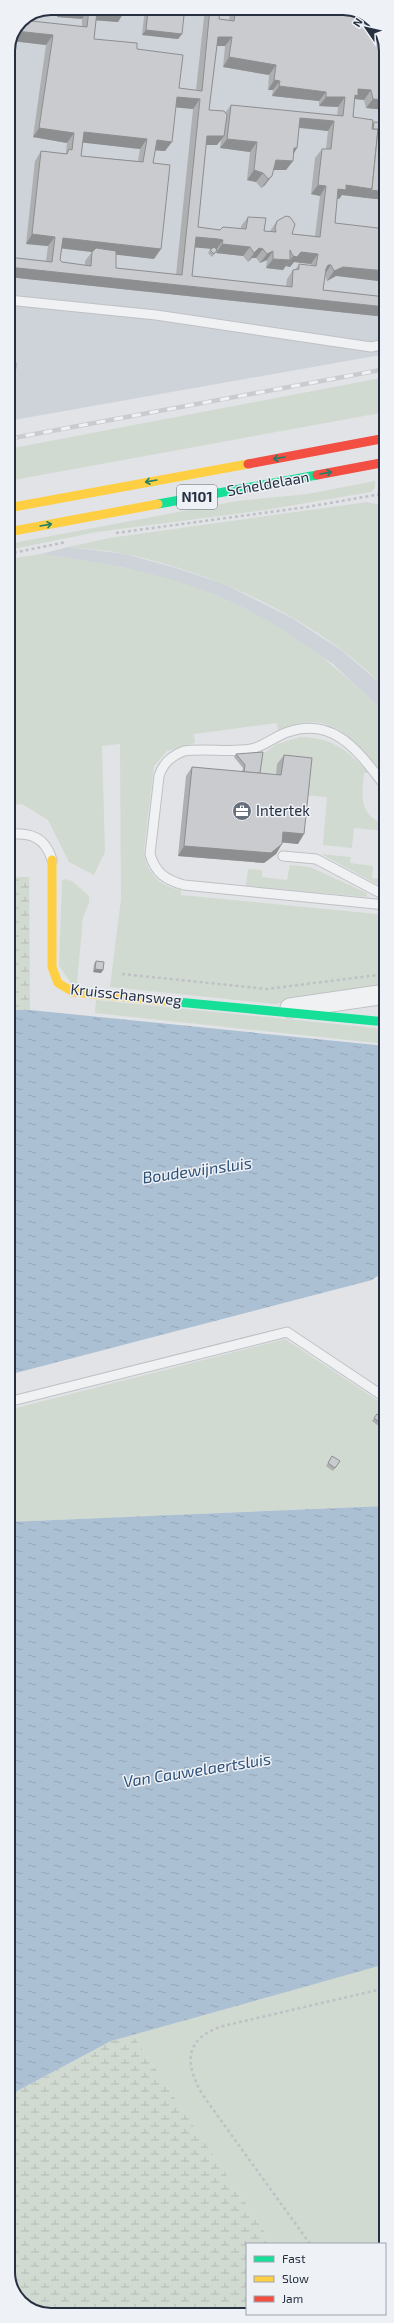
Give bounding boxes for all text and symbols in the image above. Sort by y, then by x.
north arrow [346,8,386,48]
text: N [350,15,365,29]
one-way arrow [272,454,285,462]
street label: Scheldelaan [225,467,310,499]
one-way arrow [319,469,332,477]
one-way arrow [145,478,158,486]
road number: N101 [177,485,217,509]
one-way arrow [40,521,53,529]
office icon: Intertek [231,800,253,822]
place label: Intertek [256,801,310,819]
street label: Kruisschansweg [70,979,183,1009]
water label: Boudewijnsluis [141,1152,253,1188]
water label: Van Cauwelaertsluis [122,1748,272,1791]
legend [246,2243,386,2315]
text: Fast [282,2251,306,2265]
text: Slow [282,2271,309,2285]
text: Jam [282,2291,303,2305]

